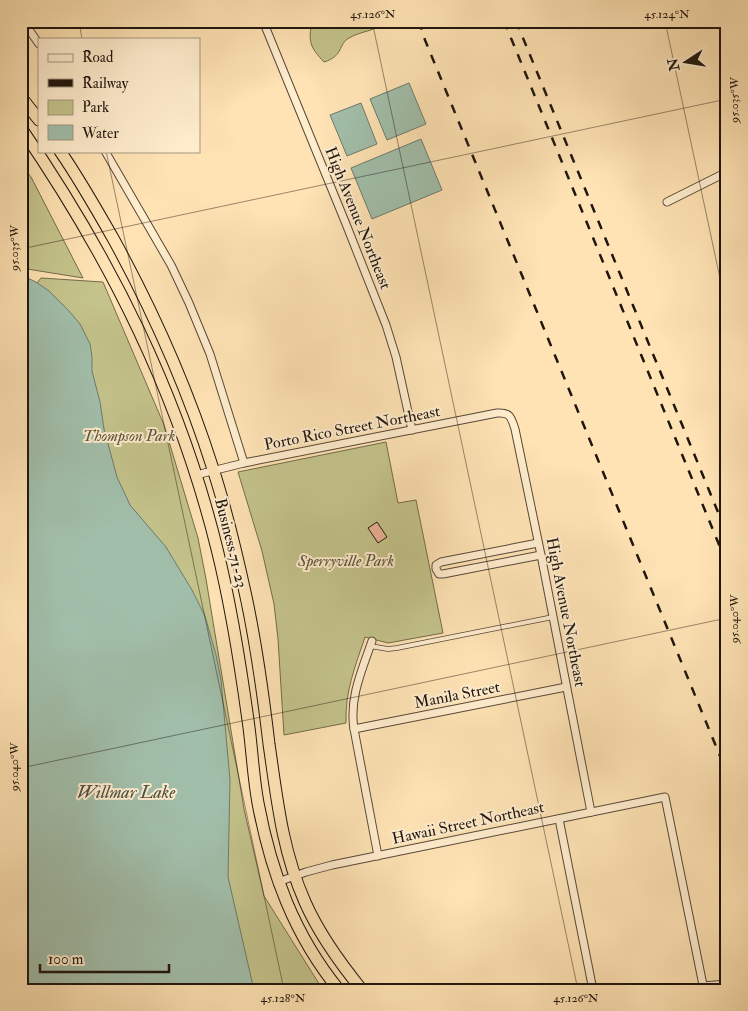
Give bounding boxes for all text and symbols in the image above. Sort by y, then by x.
text: 45.126°N [350,7,396,22]
text: 45.124°N [644,7,690,22]
legend [38,38,200,152]
north arrow [660,38,710,88]
text: Road [82,48,114,67]
text: N [664,56,684,73]
text: Railway [82,74,129,93]
text: 95.035°W [727,76,742,124]
text: Park [82,98,109,117]
text: Water [81,124,119,143]
street label: High Avenue Northeast [320,144,396,292]
text: 95.035°W [7,224,22,272]
street label: Porto Rico Street Northeast [262,401,442,455]
park label: Thompson Park [83,426,176,446]
street label: Business 71-23 [210,496,252,590]
street label: High Avenue Northeast [542,536,590,688]
park label: Sperryville Park [297,551,394,571]
text: 95.040°W [727,594,742,644]
street label: Manila Street [412,677,502,713]
text: 95.040°W [7,742,22,792]
water label: Willmar Lake [77,781,176,804]
street label: Hawaii Street Northeast [390,797,546,849]
scale bar [40,941,169,973]
text: 100 m [48,950,84,969]
text: 45.128°N [261,991,306,1006]
text: 45.126°N [553,991,599,1006]

